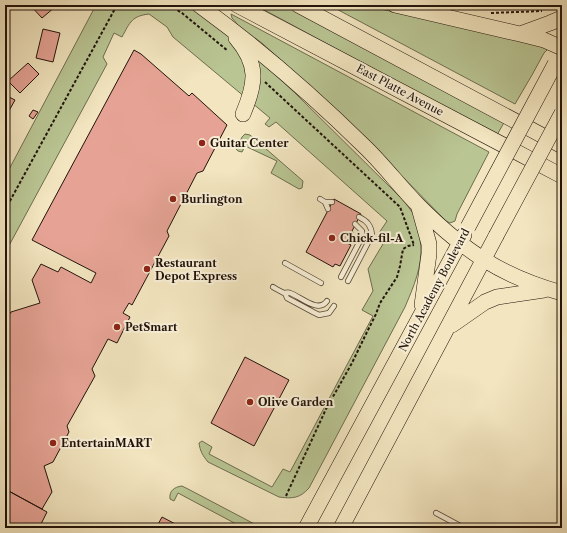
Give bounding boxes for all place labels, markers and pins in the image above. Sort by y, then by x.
place label: Guitar Center [210,136,289,150]
marker: Guitar Center [197,138,207,148]
place label: Burlington [181,192,243,206]
marker: Burlington [168,194,178,204]
place label: Chick-fil-A [340,231,404,245]
marker: Chick-fil-A [327,233,337,243]
place label: Restaurant Depot Express [155,256,237,283]
marker: Restaurant Depot Express [142,264,152,274]
place label: PetSmart [125,320,178,334]
marker: PetSmart [112,322,122,332]
place label: Olive Garden [258,395,334,409]
marker: Olive Garden [245,397,255,407]
place label: EntertainMART [61,436,153,450]
marker: EntertainMART [48,438,58,448]

